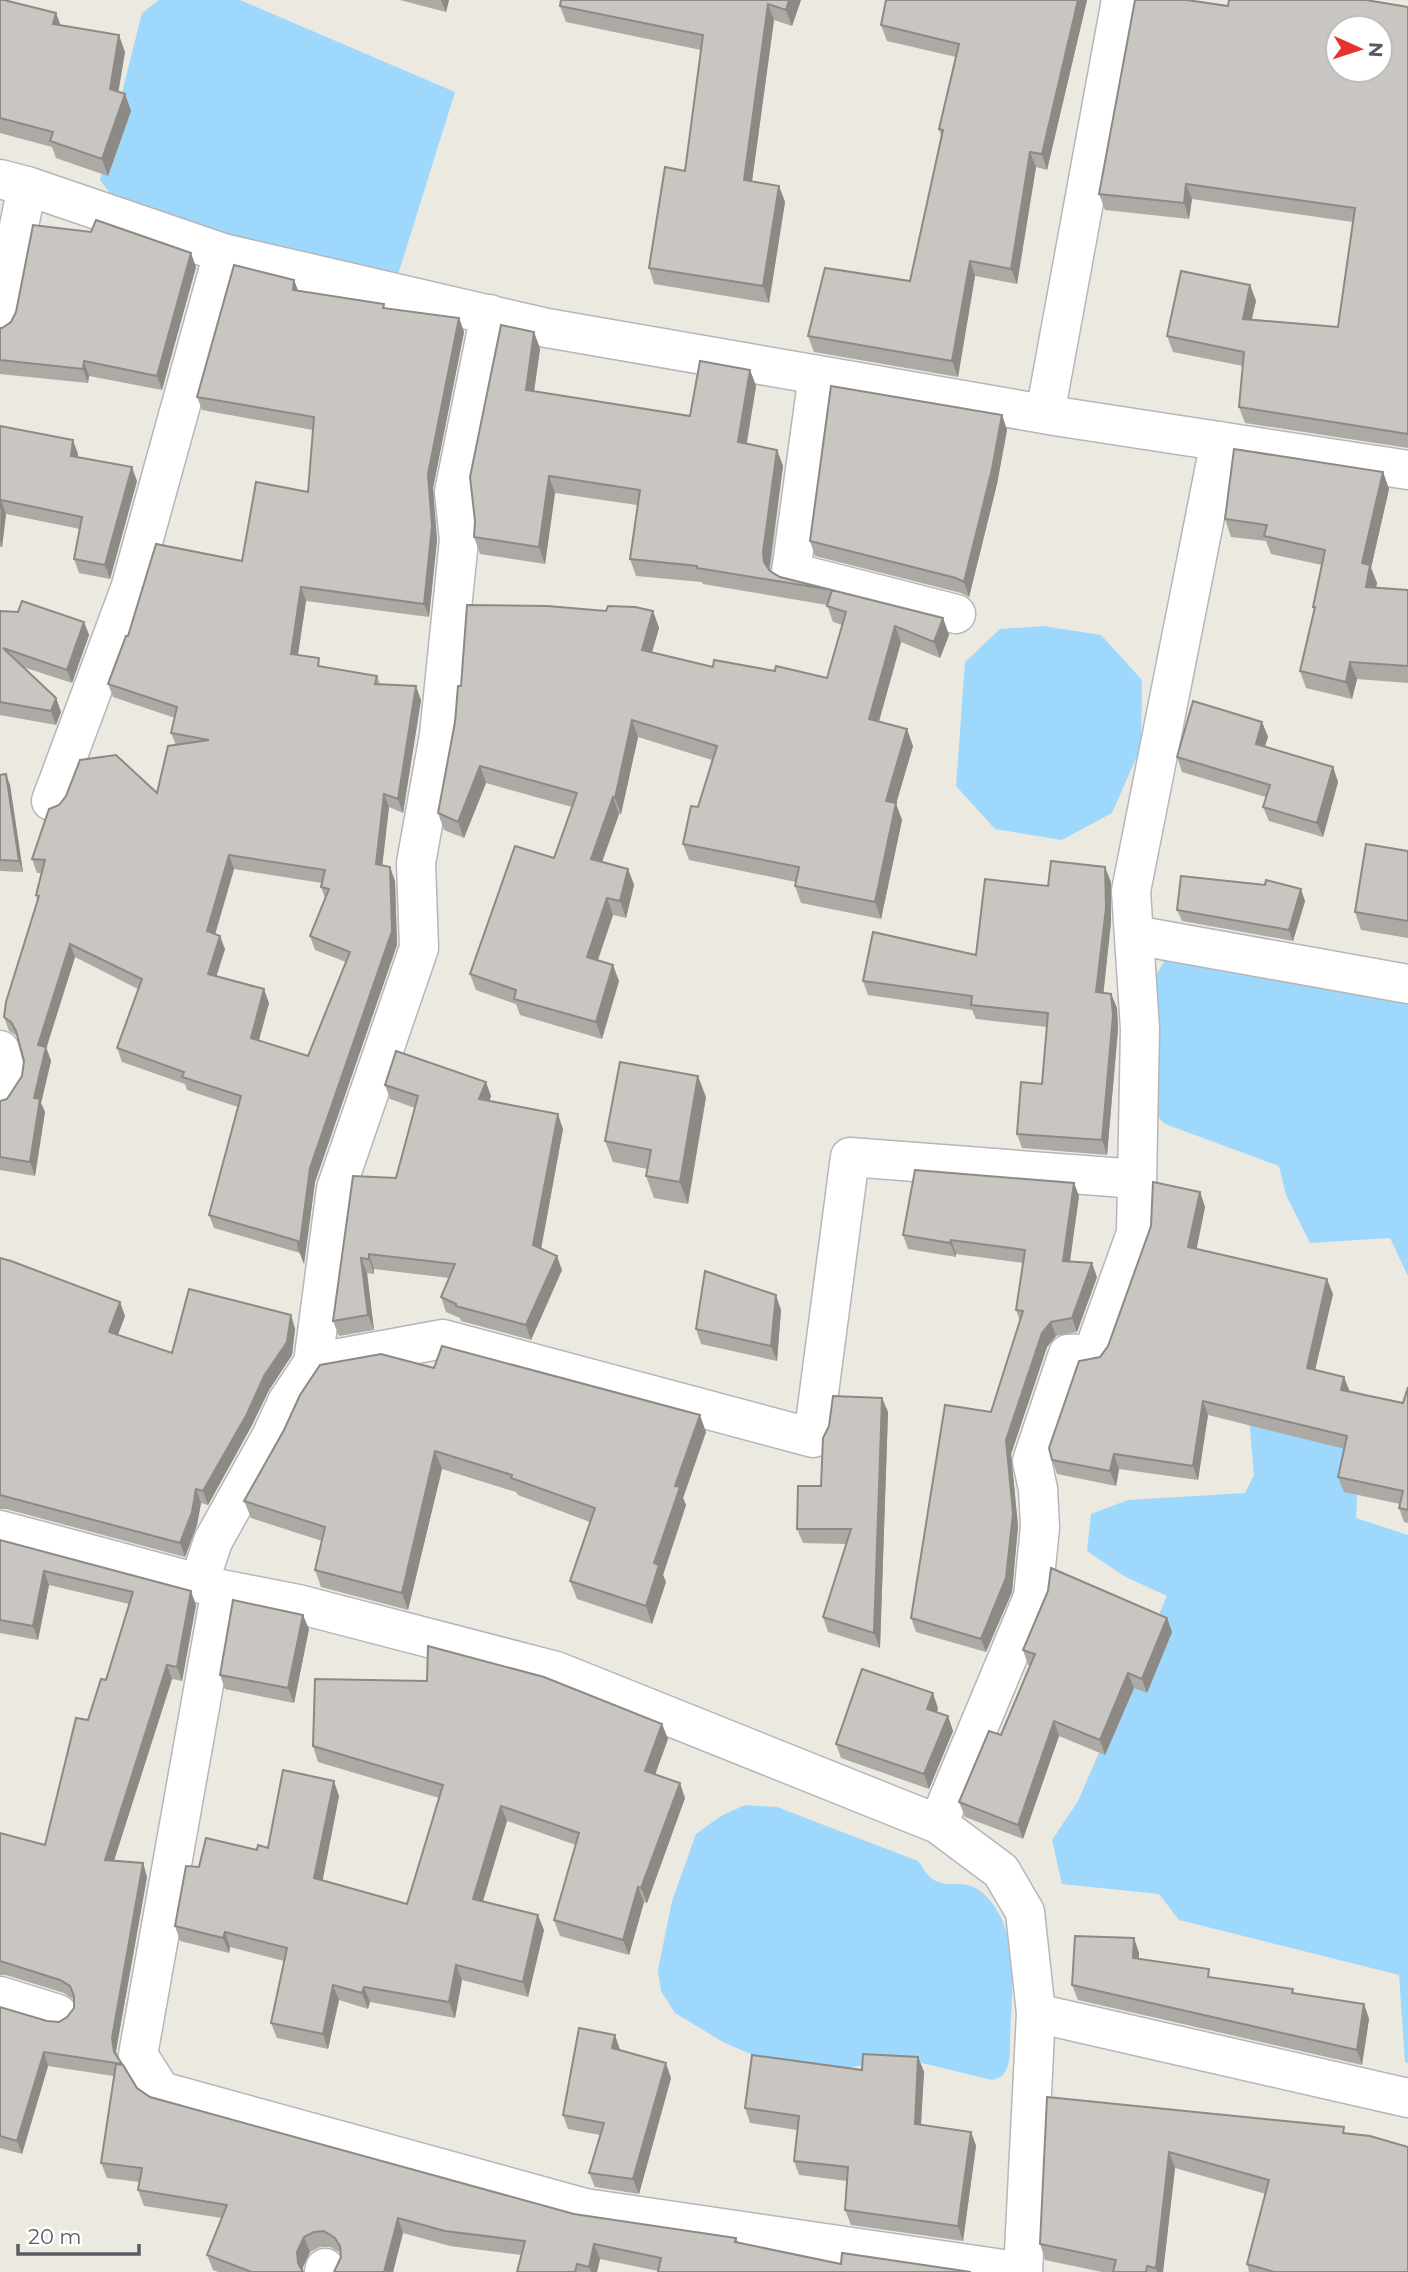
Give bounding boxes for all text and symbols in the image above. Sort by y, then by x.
north arrow [1324,14,1394,84]
text: N [1364,42,1387,58]
scale bar [18,2212,138,2256]
text: 20 m [28,2224,82,2249]

